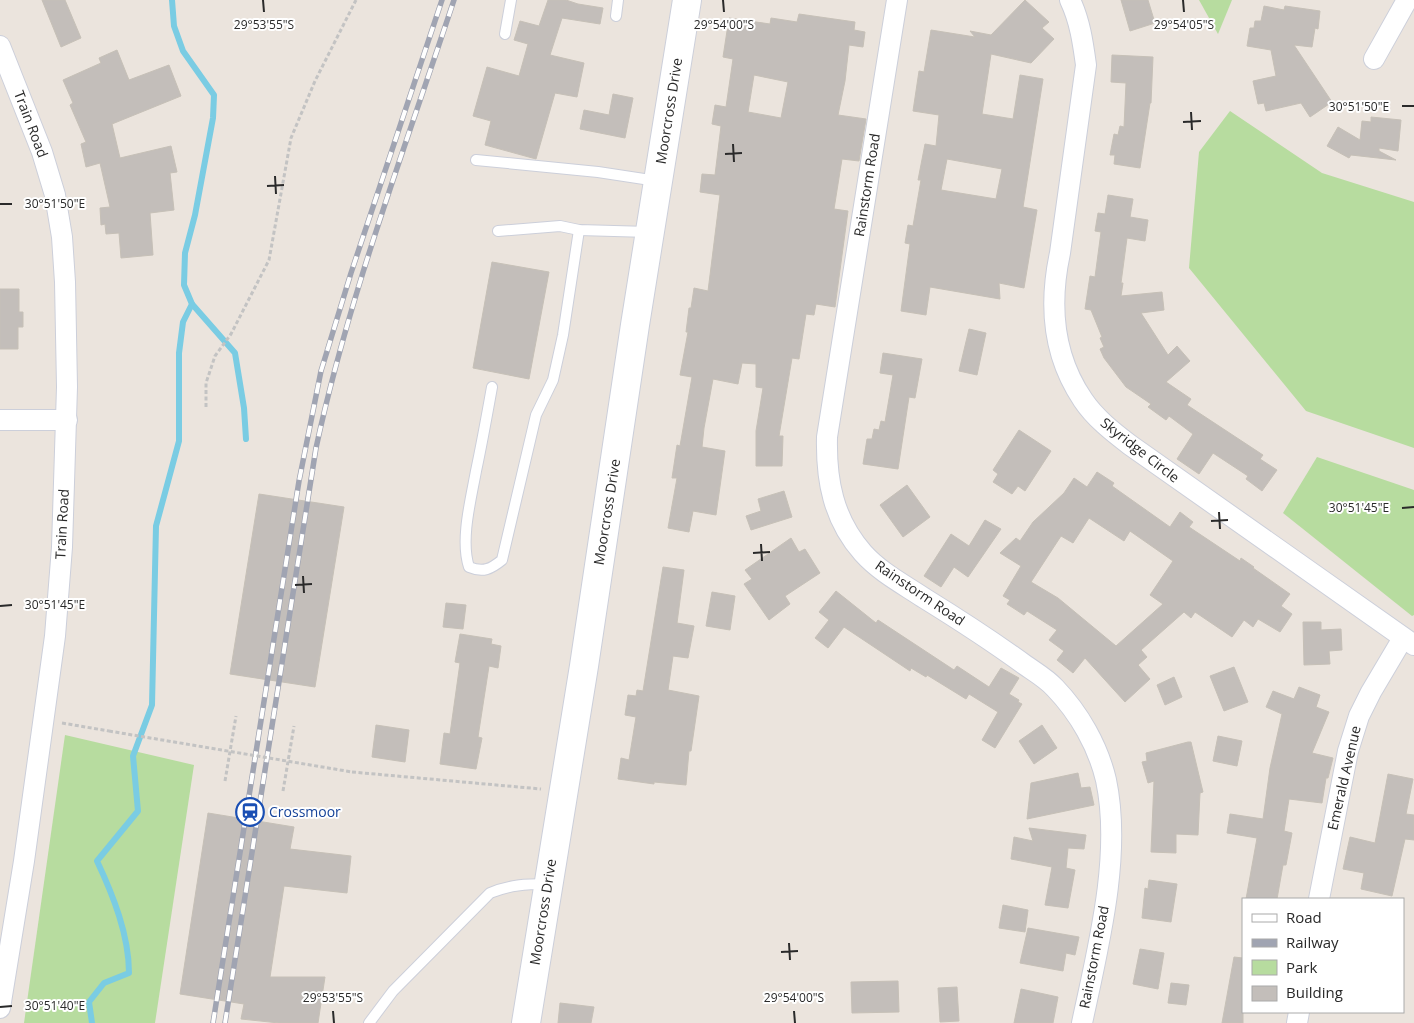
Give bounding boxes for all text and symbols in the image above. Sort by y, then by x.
text: 29°53'55"S [234,16,294,33]
text: 29°54'00"S [694,16,754,33]
text: 29°54'05"S [1154,16,1214,33]
street label: Moorcross Drive [651,56,686,165]
street label: Train Road [10,88,53,160]
text: 30°51'50"E [1329,98,1389,115]
street label: Rainstorm Road [849,132,884,238]
text: 30°51'50"E [25,195,85,212]
street label: Skyridge Circle [1097,413,1184,486]
street label: Moorcross Drive [589,457,624,566]
street label: Train Road [50,488,73,560]
text: 30°51'45"E [1329,499,1389,516]
street label: Rainstorm Road [872,556,969,630]
text: 30°51'45"E [25,596,85,613]
street label: Emerald Avenue [1322,724,1365,832]
station icon: Crossmoor [235,797,265,827]
place label: Crossmoor [269,802,341,821]
street label: Moorcross Drive [525,857,560,966]
legend [1242,898,1404,1013]
street label: Rainstorm Road [1074,904,1113,1010]
text: Road [1286,907,1322,927]
text: Railway [1286,932,1339,952]
text: Park [1286,957,1317,977]
text: Building [1286,982,1343,1002]
text: 29°53'55"S [303,989,363,1006]
text: 29°54'00"S [764,989,824,1006]
text: 30°51'40"E [25,997,85,1014]

